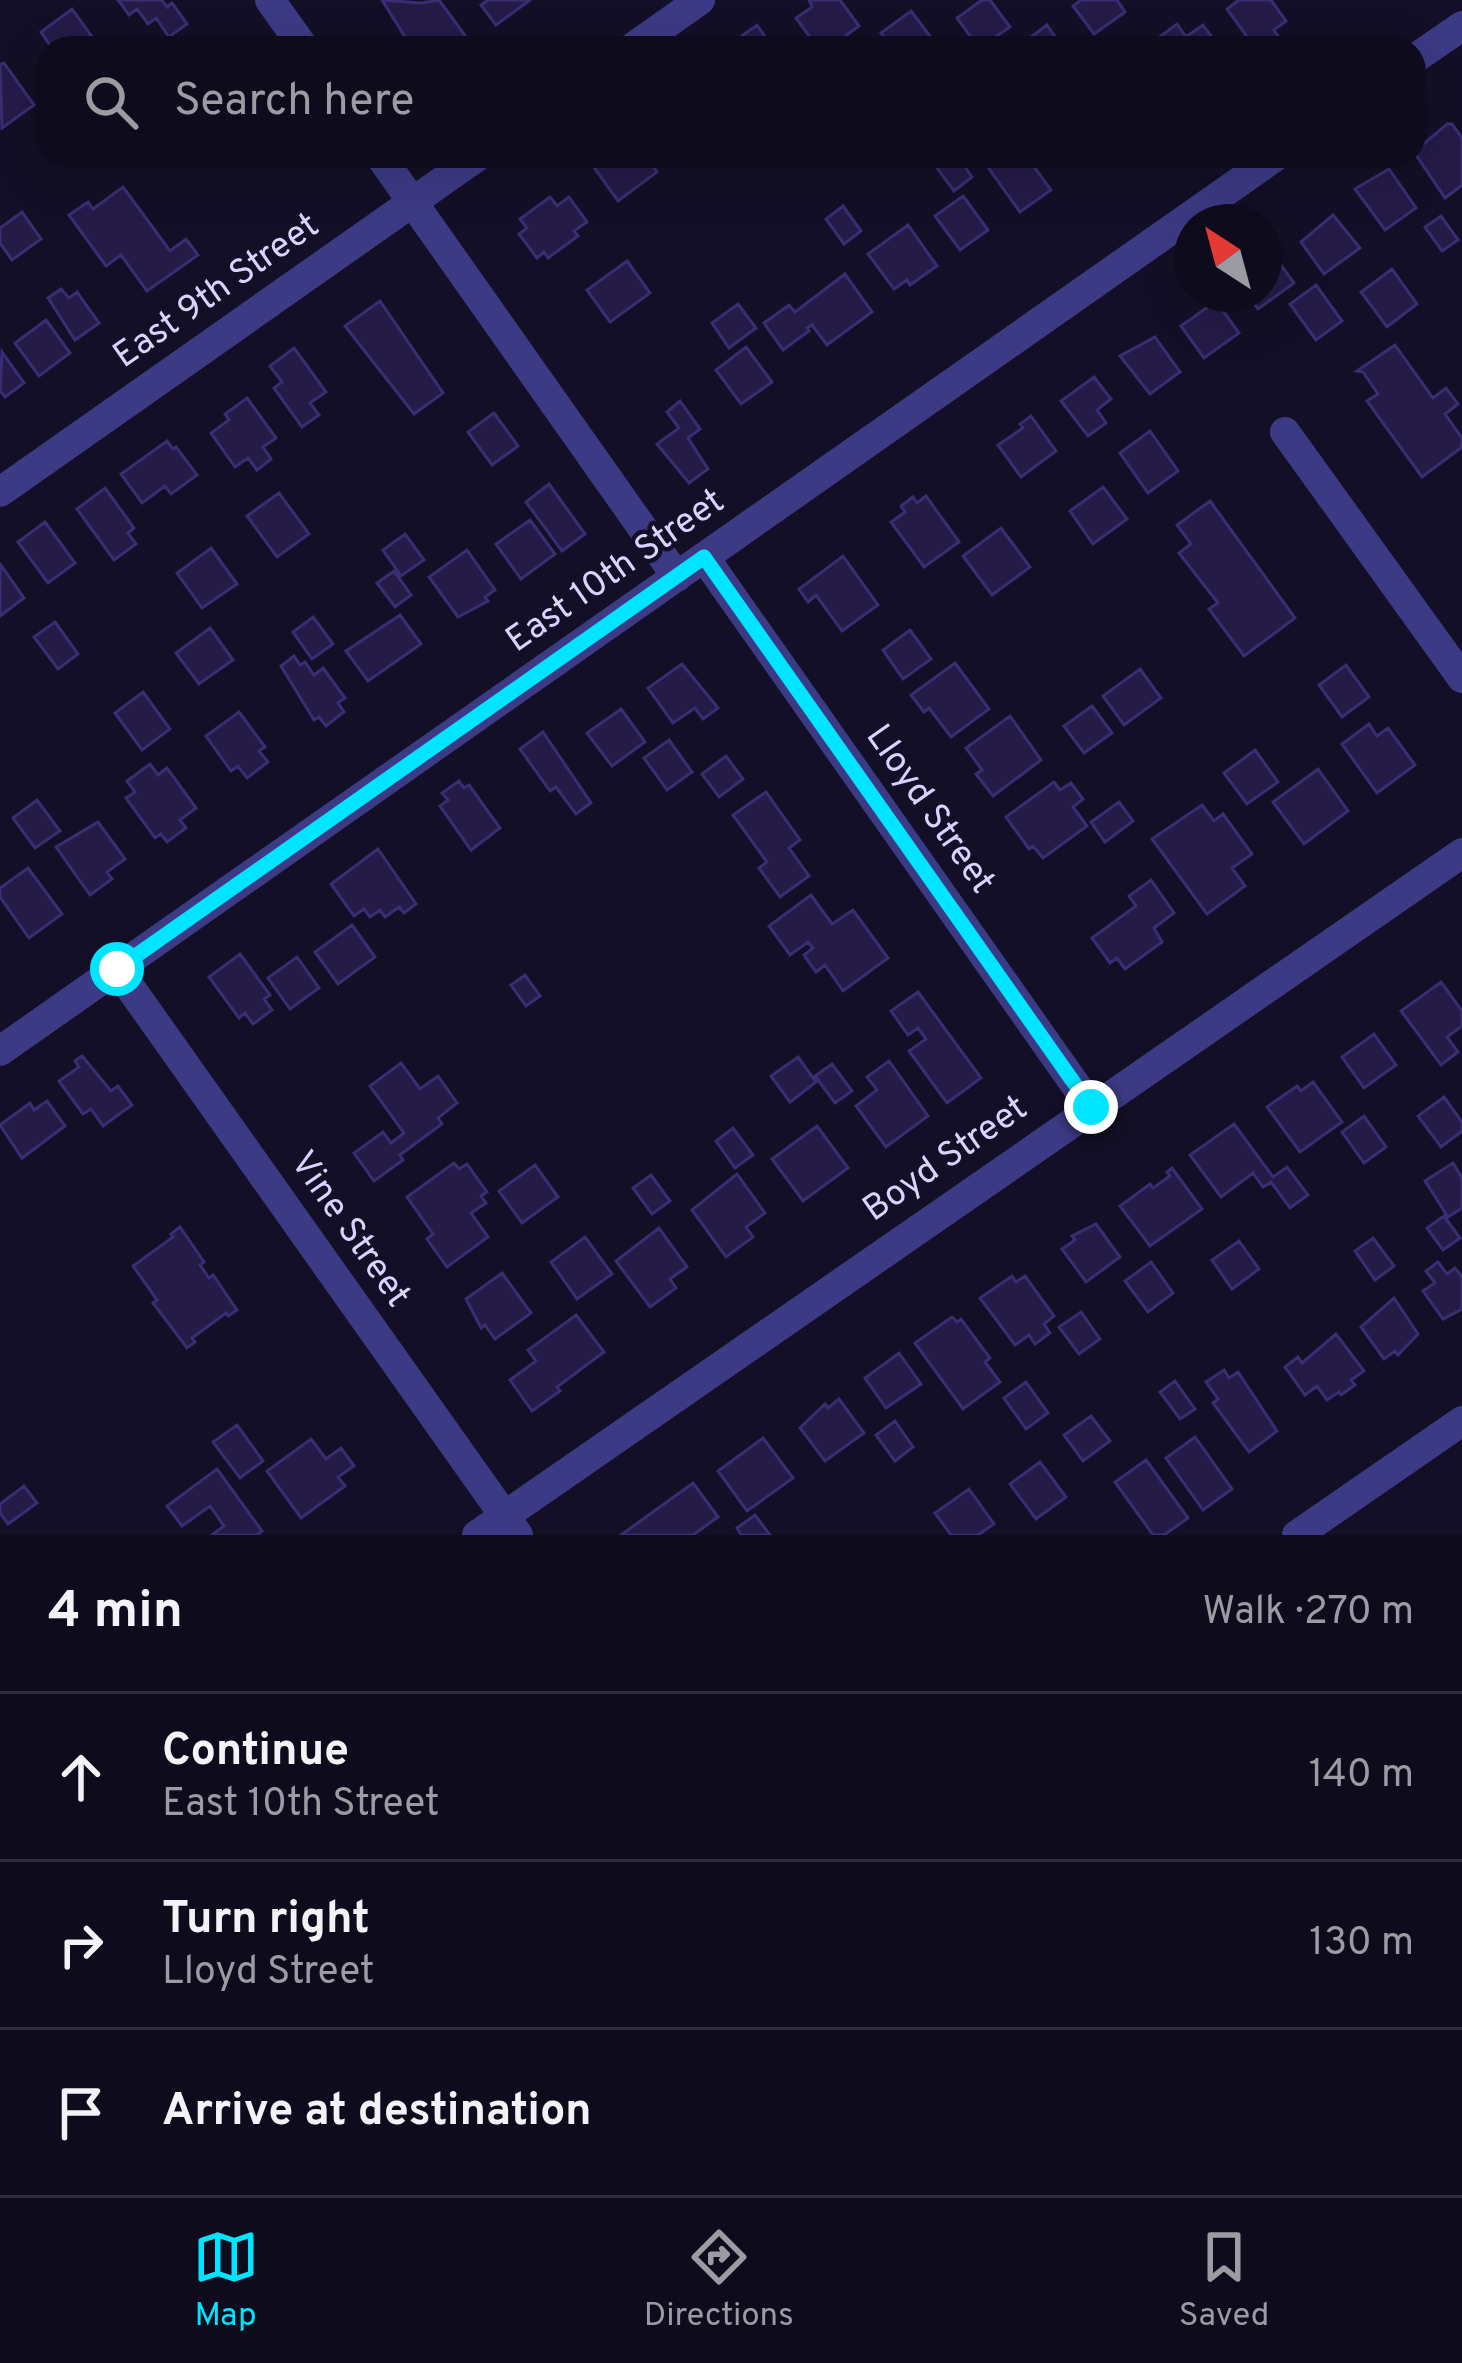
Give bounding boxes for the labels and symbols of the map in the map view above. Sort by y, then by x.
street label: East 9th Street [105,204,329,380]
north arrow [1174,204,1282,312]
street label: East 10th Street [498,480,734,664]
street label: Lloyd Street [854,716,1004,904]
route start [90,942,144,996]
route end [1064,1080,1118,1134]
street label: Boyd Street [855,1087,1037,1233]
street label: Vine Street [278,1143,420,1317]

